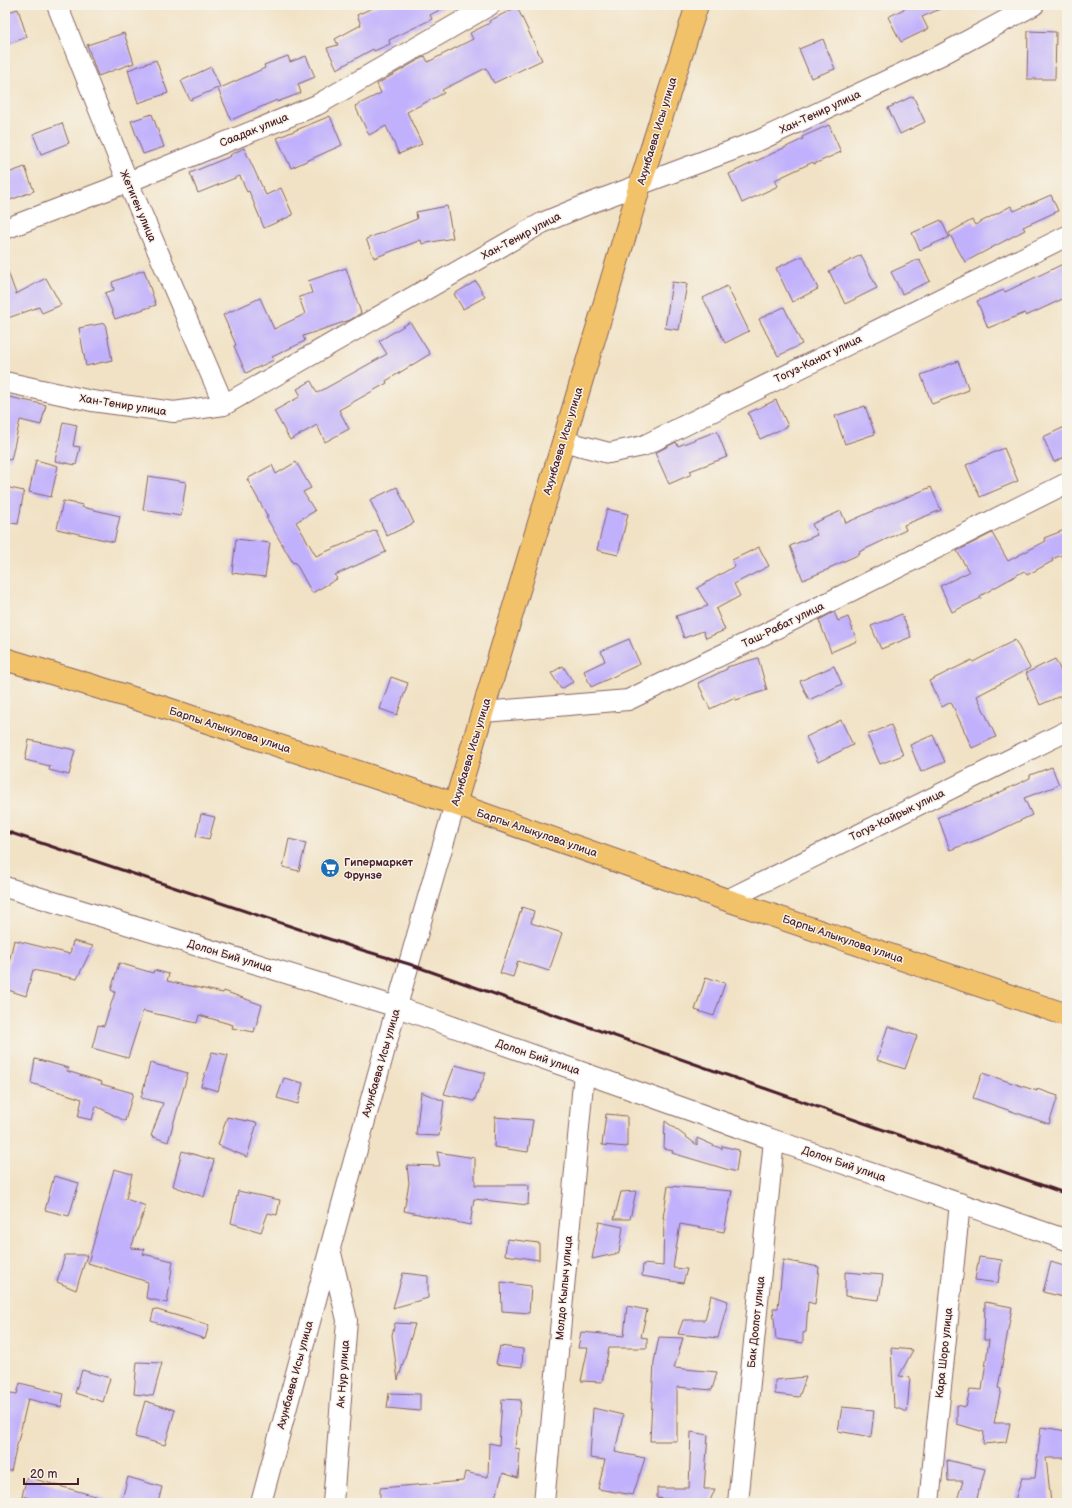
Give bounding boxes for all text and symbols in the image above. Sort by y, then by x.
street label: Ахунбаева Исы улица [634,75,680,187]
street label: Хан-Тенир улица [777,87,863,136]
street label: Саадак улица [218,110,291,150]
street label: Жетиген улица [117,168,159,244]
street label: Хан-Тенир улица [479,209,563,262]
street label: Тогуз-Канат улица [772,332,864,386]
street label: Ахунбаева Исы улица [540,385,586,497]
street label: Хан-Тенир улица [79,392,168,418]
street label: Таш-Рабат улица [740,599,827,651]
street label: Ахунбаева Исы улица [448,696,494,808]
street label: Барпы Алыкулова улица [168,704,293,756]
street label: Тогуз-Кайрык улица [847,786,947,844]
street label: Барпы Алыкулова улица [475,806,600,860]
place label: Гипермаркет Фрунзе [344,856,414,882]
supermarket icon: Гипермаркет Фрунзе [319,857,341,879]
street label: Барпы Алыкулова улица [781,912,906,966]
street label: Долон Бий улица [186,937,274,975]
street label: Ахунбаева Исы улица [359,1007,403,1119]
street label: Долон Бий улица [494,1037,582,1078]
street label: Долон Бий улица [800,1144,888,1185]
street label: Молдо Кылыч улица [553,1235,575,1341]
street label: Бак Доолот улица [745,1275,767,1369]
street label: Кара Шоро улица [933,1307,955,1399]
street label: Ахунбаева Исы улица [274,1319,316,1432]
street label: Ак Нур улица [334,1339,352,1410]
scale bar [24,1460,78,1486]
text: 20 m [30,1467,57,1482]

